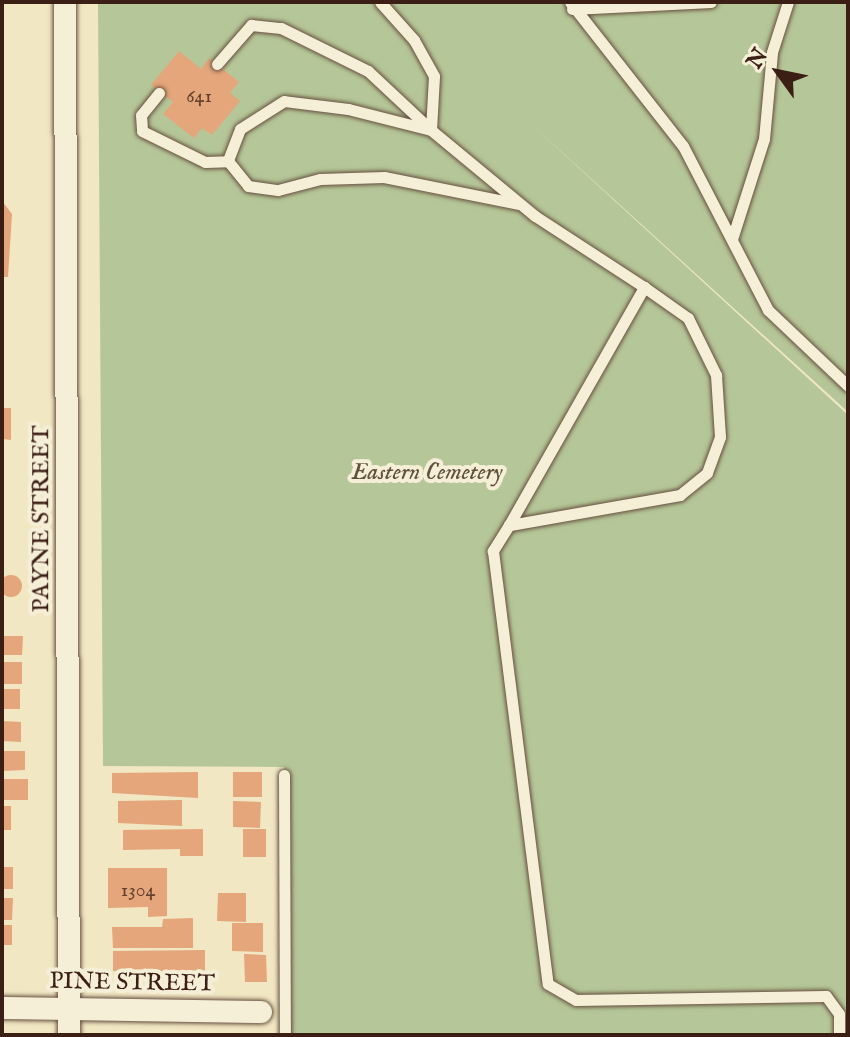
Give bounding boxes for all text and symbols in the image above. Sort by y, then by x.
north arrow [738,32,818,112]
text: N [741,43,775,75]
house number: 641 [186,84,212,108]
street label: PAYNE STREET [28,425,56,613]
park label: Eastern Cemetery [351,459,503,487]
house number: 1304 [121,878,155,902]
street label: PINE STREET [49,967,215,999]

